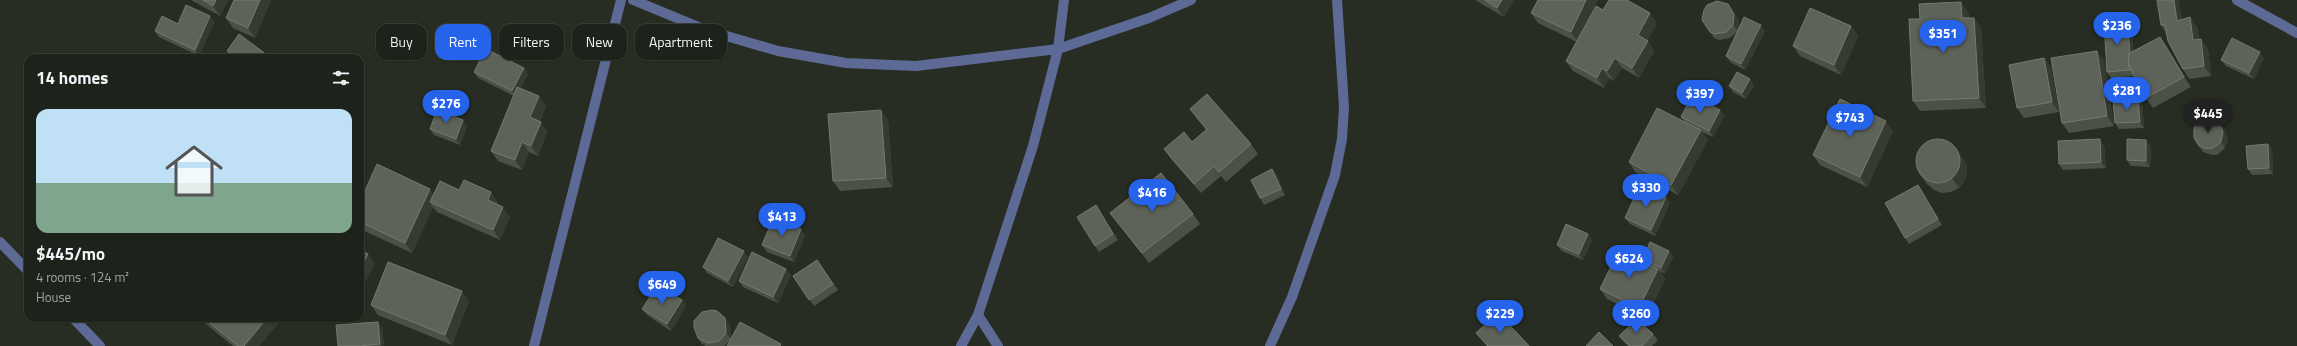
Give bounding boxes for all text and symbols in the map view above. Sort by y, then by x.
pin: $236 [2093,12,2141,46]
text: $236 [2102,15,2132,35]
pin: $351 [1919,20,1967,54]
text: $351 [1928,23,1958,43]
chip: Buy [376,24,427,60]
chip: Rent [435,24,491,60]
chip: Filters [499,24,564,60]
chip: New [572,24,627,60]
chip: Apartment [635,24,727,60]
text: 14 homes [36,65,108,91]
icon: filters [330,67,352,89]
pin: $281 [2103,77,2151,111]
pin: $397 [1676,80,1724,114]
text: $281 [2112,80,2142,100]
text: $397 [1685,83,1715,103]
pin: $276 [422,90,470,124]
text: $276 [431,93,461,113]
pin: $445 [2184,100,2232,134]
text: $445 [2193,103,2223,123]
pin: $743 [1826,104,1874,138]
text: $743 [1835,107,1865,127]
icon: home [158,135,230,207]
pin: $330 [1622,174,1670,208]
text: $330 [1631,177,1661,197]
pin: $416 [1128,179,1176,213]
text: $416 [1137,182,1167,202]
pin: $413 [758,203,806,237]
text: $413 [767,206,797,226]
text: $445/mo [36,241,105,267]
pin: $624 [1605,245,1653,279]
text: $624 [1614,248,1644,268]
text: 4 rooms · 124 m² [36,267,129,287]
pin: $649 [638,271,686,305]
text: $649 [647,274,677,294]
text: House [36,287,71,307]
pin: $229 [1476,300,1524,334]
pin: $260 [1612,300,1660,334]
text: $229 [1485,303,1515,323]
text: $260 [1621,303,1651,323]

